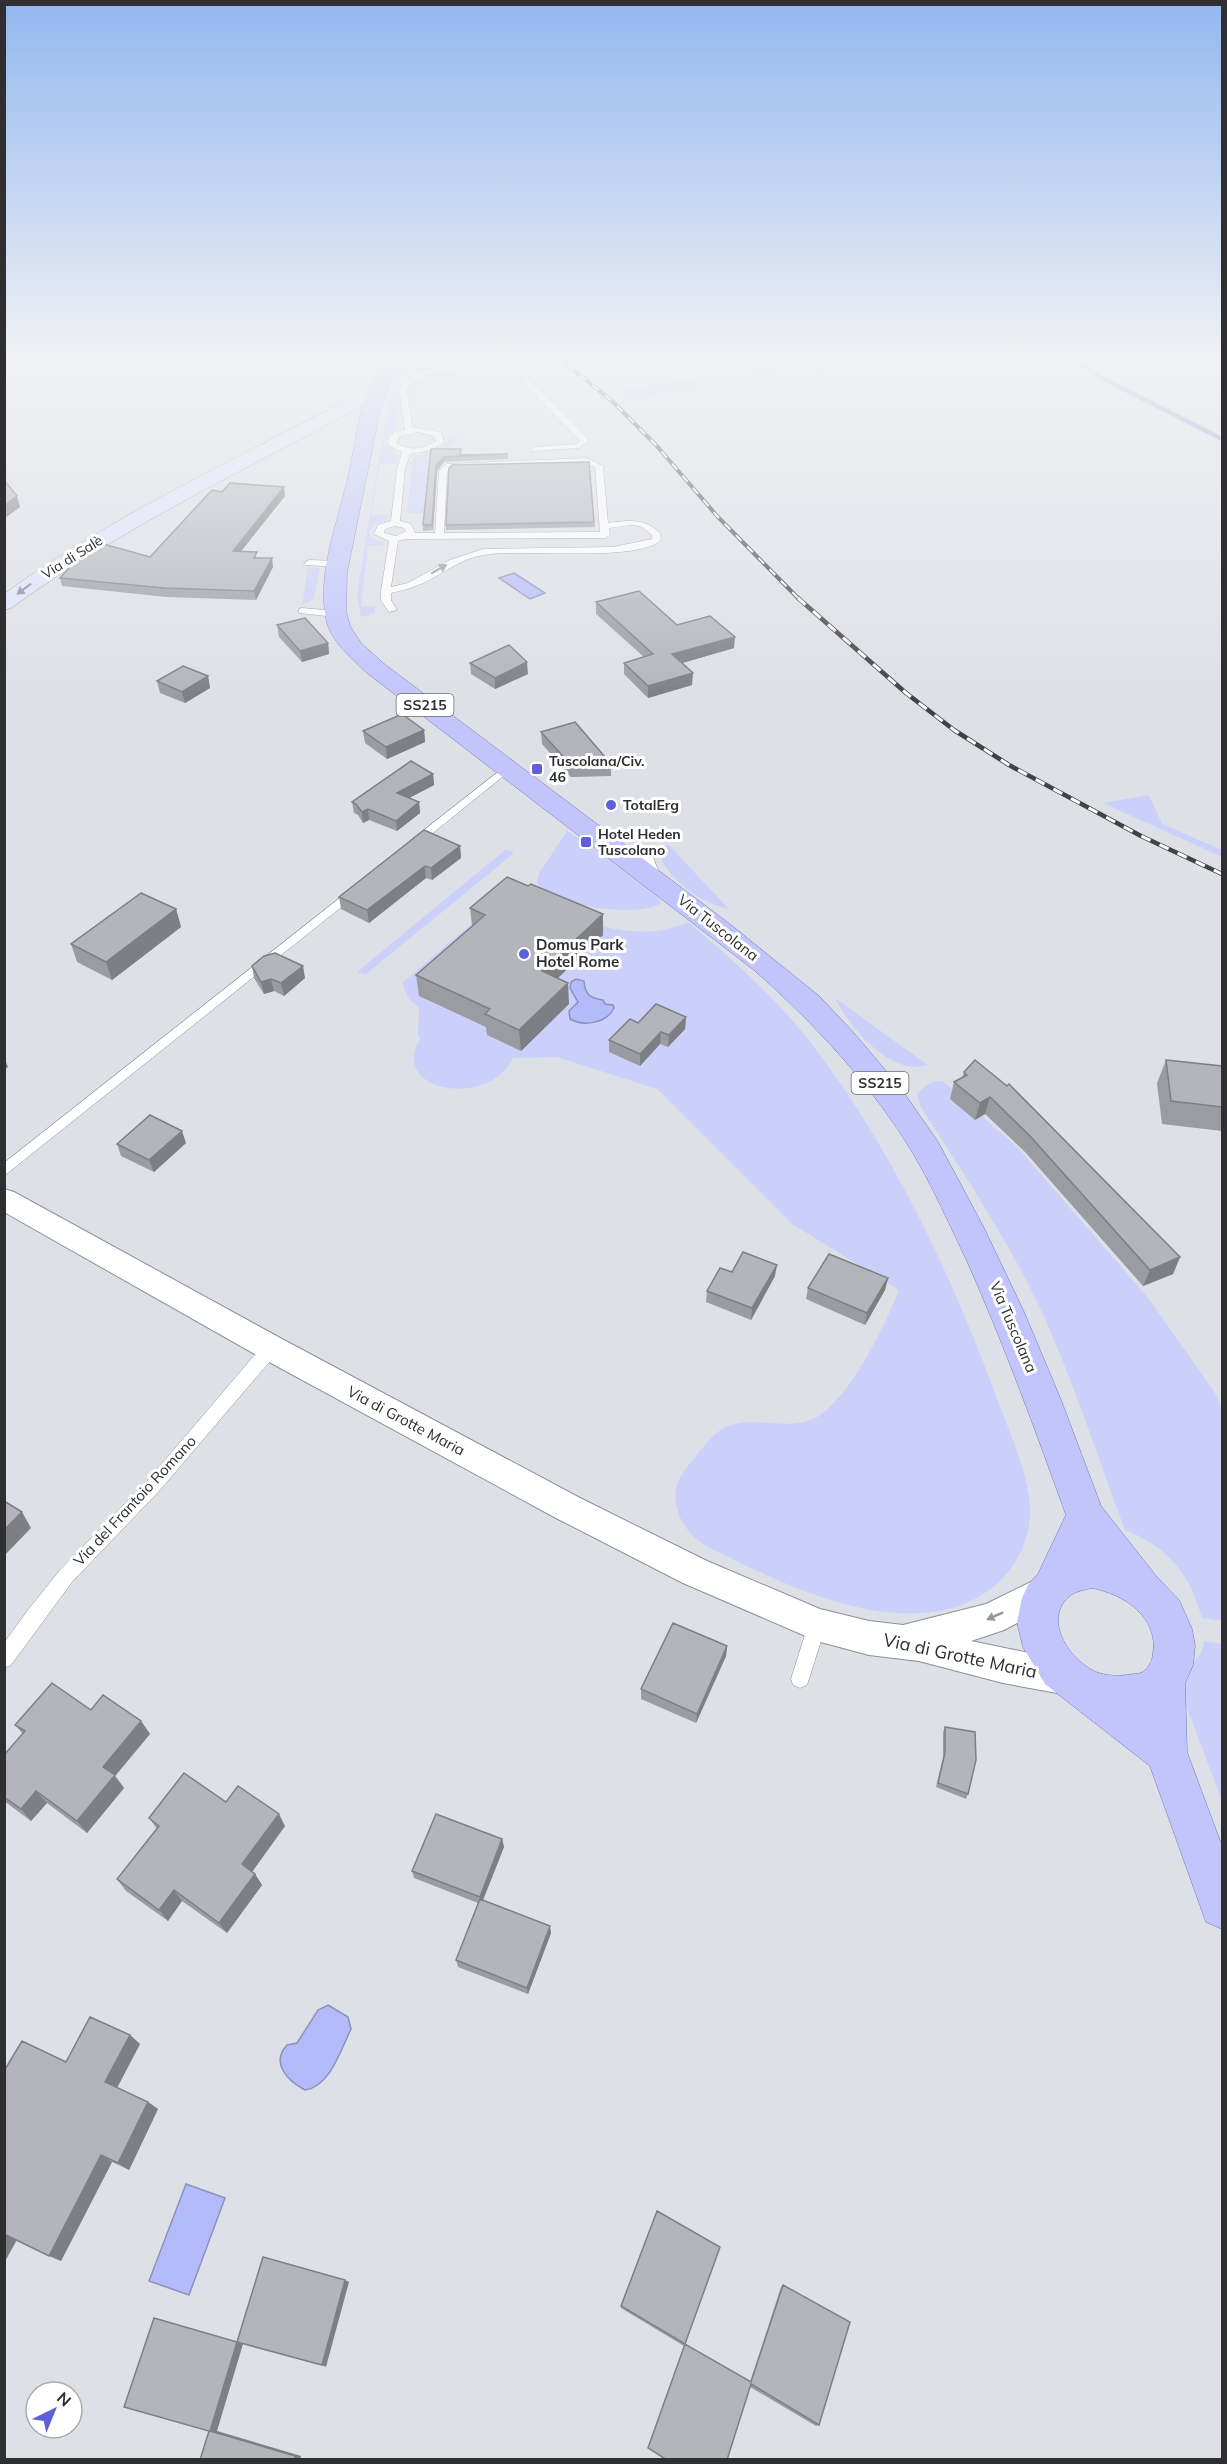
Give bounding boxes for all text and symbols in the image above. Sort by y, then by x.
street label: Via di Salè [38,531,106,583]
one-way arrow [431,564,447,575]
one-way arrow [16,583,31,595]
road number: SS215 [396,694,454,716]
place label: Tuscolana/Civ. 46 [549,752,645,786]
marker: Tuscolana/Civ. 46 [530,762,544,776]
place label: TotalErg [623,796,679,814]
marker: TotalErg [604,798,618,812]
place label: Hotel Heden Tuscolano [598,825,681,859]
marker: Hotel Heden Tuscolano [579,835,593,849]
street label: Via Tuscolana [674,890,762,965]
place label: Domus Park Hotel Rome [536,935,624,971]
marker: Domus Park Hotel Rome [517,947,531,961]
road number: SS215 [852,1072,908,1094]
street label: Via Tuscolana [986,1278,1041,1375]
street label: Via di Grotte Maria [344,1382,468,1460]
street label: Via del Frantoio Romano [69,1432,200,1570]
one-way arrow [985,1611,1003,1621]
street label: Via di Grotte Maria [881,1628,1039,1683]
north arrow [24,2380,84,2440]
text: N [53,2388,75,2410]

